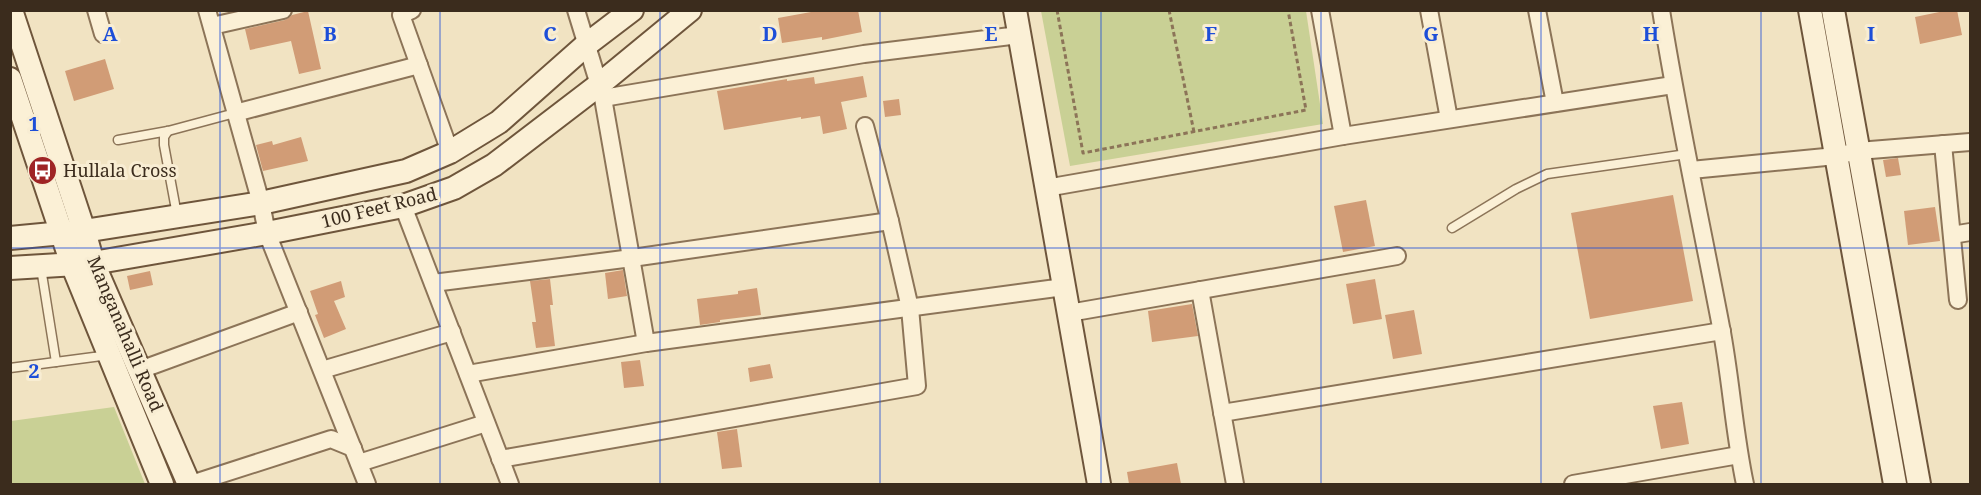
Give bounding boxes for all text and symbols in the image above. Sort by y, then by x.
text: A [102,20,118,47]
text: B [323,20,337,47]
text: C [543,20,557,47]
text: D [762,20,778,47]
text: E [984,20,998,47]
text: F [1205,20,1217,47]
text: G [1423,20,1439,47]
text: H [1643,20,1659,47]
text: I [1867,20,1875,47]
text: 1 [28,110,40,137]
bus stop icon: Hullala Cross [26,155,58,187]
place label: Hullala Cross [63,158,177,182]
street label: 100 Feet Road [318,181,439,233]
street label: Manganahalli Road [82,252,170,415]
text: 2 [28,357,40,384]

